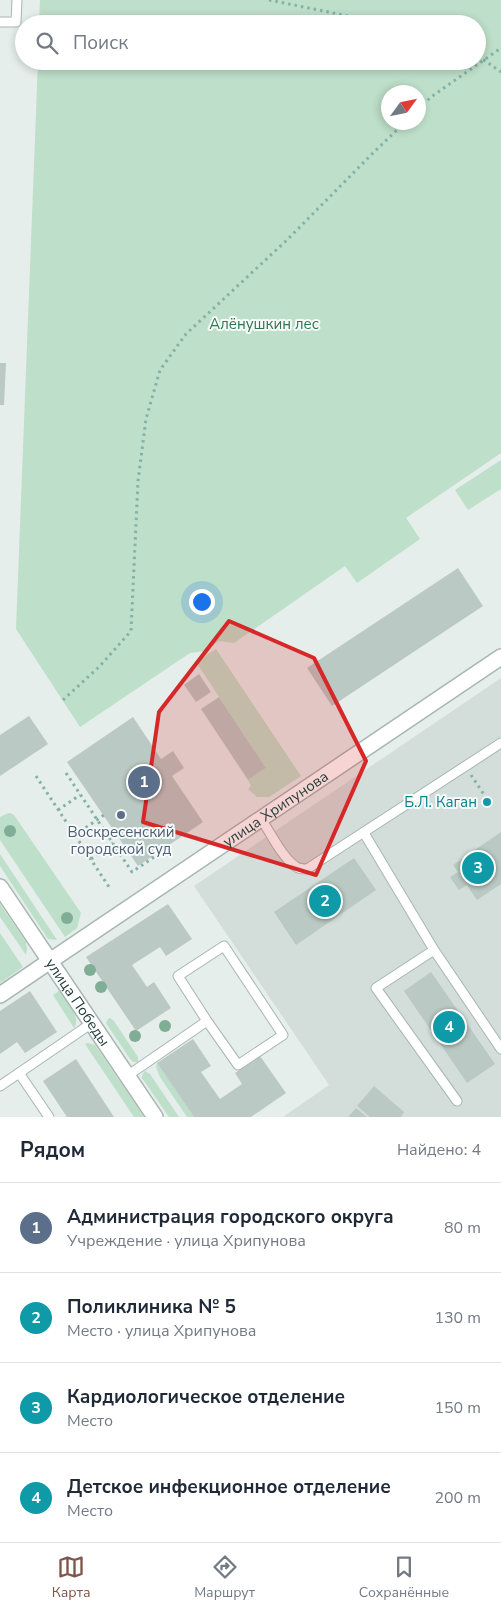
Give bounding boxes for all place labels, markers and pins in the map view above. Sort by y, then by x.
pin: 1 [128,763,160,801]
place label: Б.Л. Каган [404,792,477,812]
marker: Б.Л. Каган [481,796,493,808]
marker: Воскресенский городской суд [115,809,127,821]
place label: Воскресенский городской суд [67,822,175,859]
pin: 3 [462,849,494,887]
pin: 2 [309,882,341,920]
pin: 4 [433,1008,465,1046]

